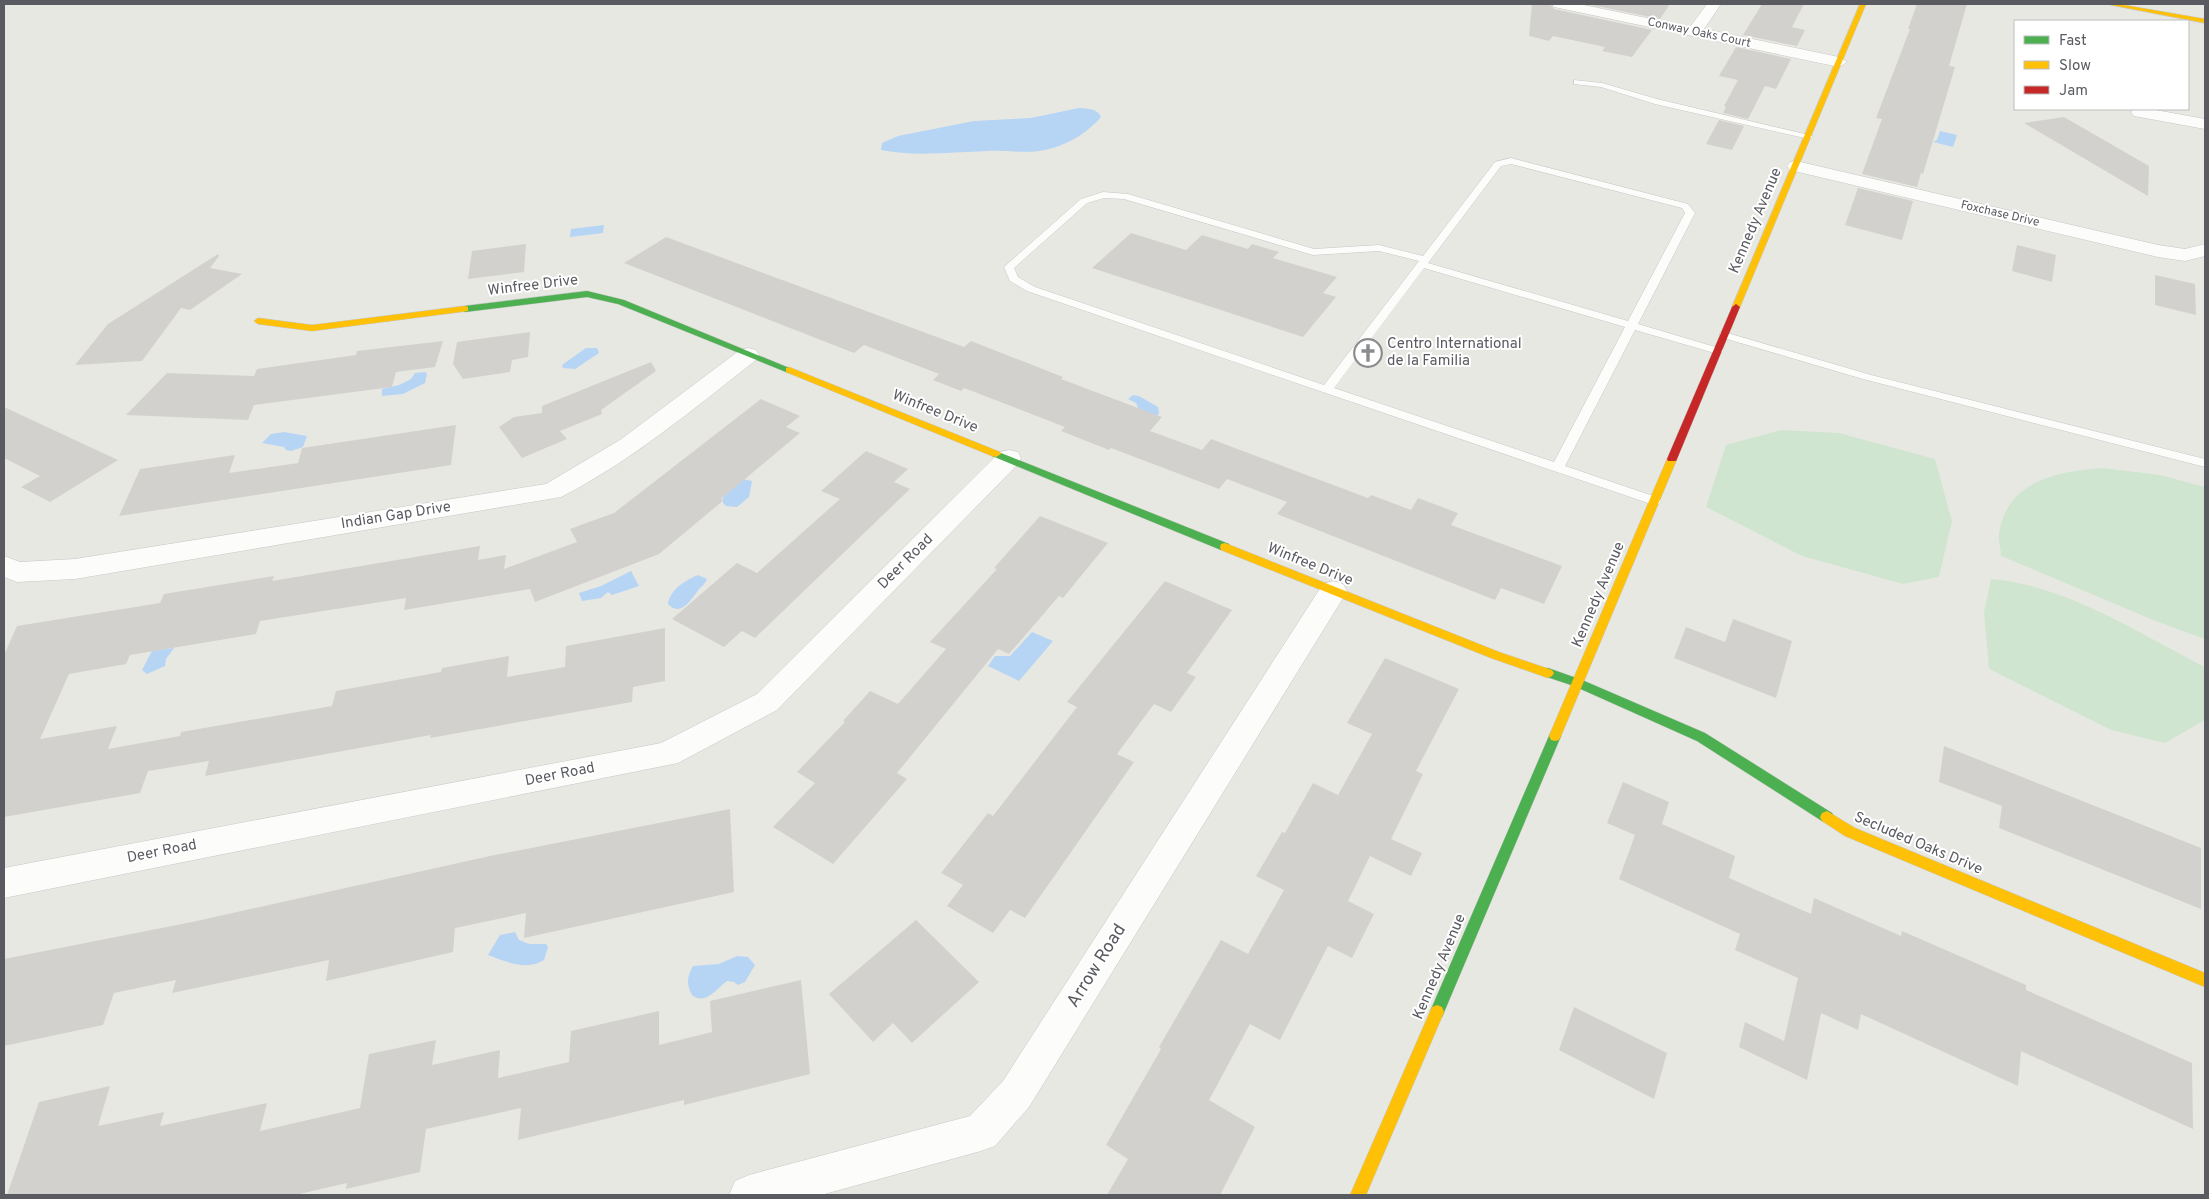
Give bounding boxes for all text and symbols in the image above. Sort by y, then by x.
street label: Conway Oaks Court [1646,14,1752,52]
legend [2014,20,2189,110]
text: Fast [2059,32,2087,51]
text: Slow [2059,57,2091,76]
text: Jam [2059,82,2088,101]
street label: Kennedy Avenue [1725,165,1787,277]
street label: Foxchase Drive [1959,197,2041,231]
street label: Winfree Drive [487,271,579,301]
place label: Centro International de la Familia [1387,335,1522,371]
church icon: Centro International de la Familia [1353,338,1383,368]
street label: Winfree Drive [889,386,981,438]
street label: Indian Gap Drive [340,498,452,534]
street label: Deer Road [874,530,938,594]
street label: Winfree Drive [1264,539,1356,591]
street label: Kennedy Avenue [1568,539,1630,651]
street label: Deer Road [523,759,597,791]
street label: Secluded Oaks Drive [1851,808,1985,880]
street label: Deer Road [125,836,199,868]
street label: Kennedy Avenue [1409,911,1471,1023]
street label: Arrow Road [1062,920,1132,1012]

